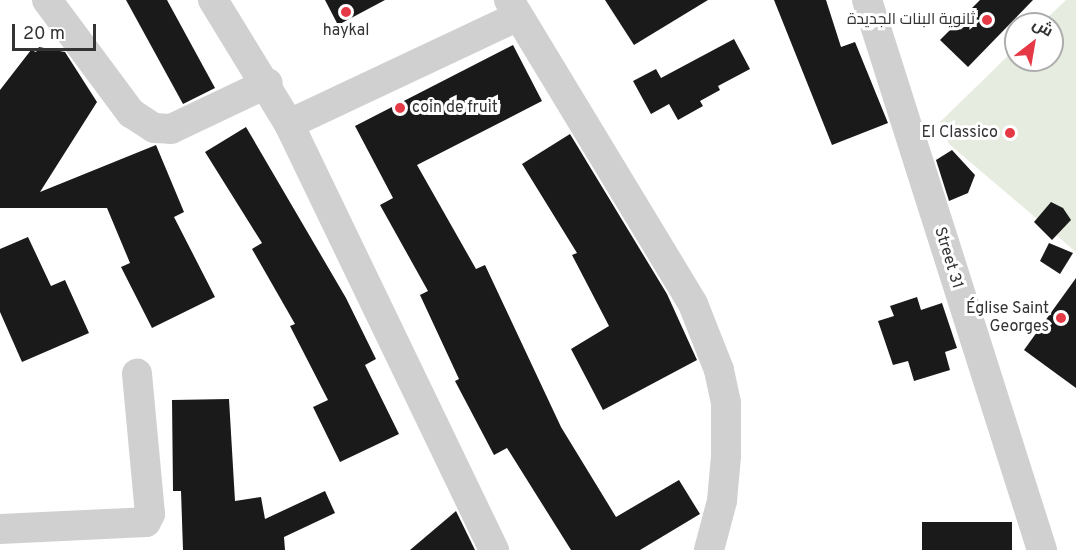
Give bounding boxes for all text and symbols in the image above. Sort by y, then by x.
marker: haykal [339,5,353,19]
place label: ثانوية البنات الجديدة [847,10,975,30]
scale bar [15,12,99,50]
north arrow [1004,12,1064,72]
marker: ثانوية البنات الجديدة [980,13,994,27]
text: ش [1028,14,1056,42]
place label: haykal [323,21,369,41]
text: 20 m [23,23,65,46]
place label: coin de fruit [412,98,498,118]
marker: coin de fruit [393,101,407,115]
place label: El Classico [921,123,998,143]
marker: El Classico [1003,126,1017,140]
street label: Street 31 [930,225,966,291]
place label: Église Saint Georges [966,299,1049,337]
marker: Église Saint Georges [1054,311,1068,325]

